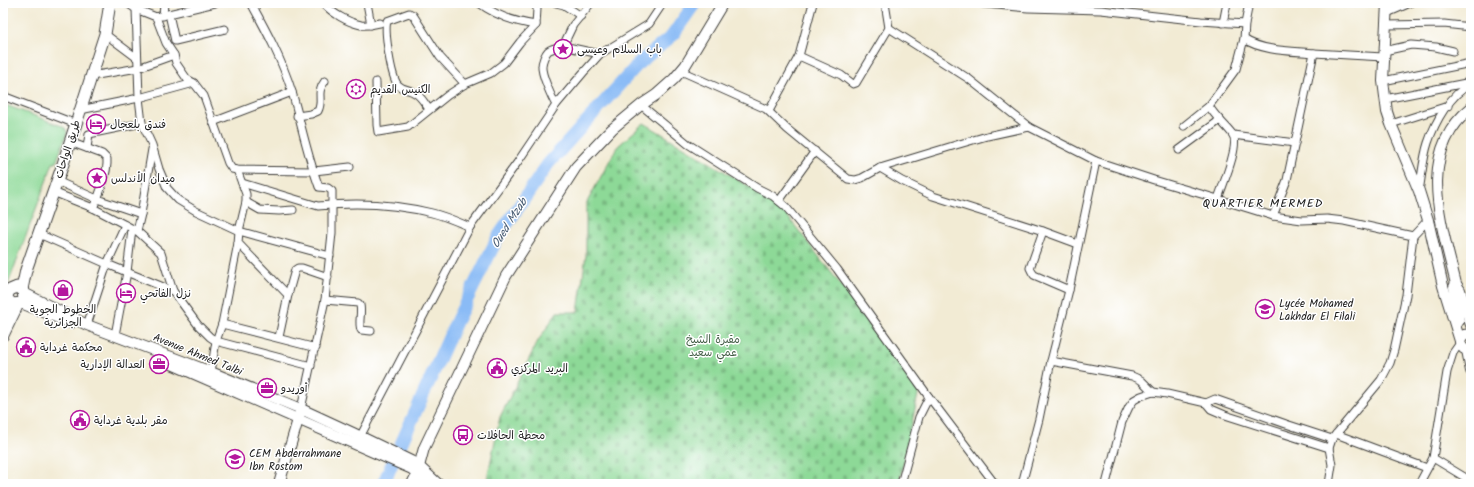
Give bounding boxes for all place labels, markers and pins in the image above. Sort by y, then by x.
place icon: باب السلام وعيسى [552,38,574,60]
place label: باب السلام وعيسى [577,41,662,59]
synagogue icon: الكنيس القديم [345,78,367,100]
place label: الكنيس القديم [370,81,431,99]
hotel icon: فندق بلعجال [85,113,107,135]
place label: فندق بلعجال [110,116,166,134]
place icon: ميدان الأندلس [86,167,108,189]
place label: ميدان الأندلس [111,170,175,188]
shop icon: الخطوط الجوية الجزائرية [52,279,74,301]
hotel icon: نزل الفاتحي [115,282,137,304]
place label: نزل الفاتحي [140,285,191,304]
place label: Lycée Mohamed Lakhdar El Filali [1279,295,1355,326]
school or university icon: Lycée Mohamed Lakhdar El Filali [1254,298,1276,320]
place label: الخطوط الجوية الجزائرية [30,301,96,332]
public building icon: محكمة غرداية [15,336,37,358]
place label: محكمة غرداية [40,339,102,357]
office icon: العدالة الإدارية [148,353,170,375]
place label: العدالة الإدارية [80,356,145,374]
public building icon: البريد المركزي [486,357,508,379]
place label: البريد المركزي [511,360,568,378]
office icon: أوريدو [256,377,278,399]
place label: أوريدو [280,380,308,398]
public building icon: مقر بلدية غرداية [69,409,91,431]
place label: مقر بلدية غرداية [94,412,168,430]
bus stop icon: محطة الحافلات [452,424,474,446]
place label: محطة الحافلات [477,427,545,445]
place label: CEM Abderrahmane Ibn Rostom [249,445,341,476]
school or university icon: CEM Abderrahmane Ibn Rostom [224,448,246,470]

